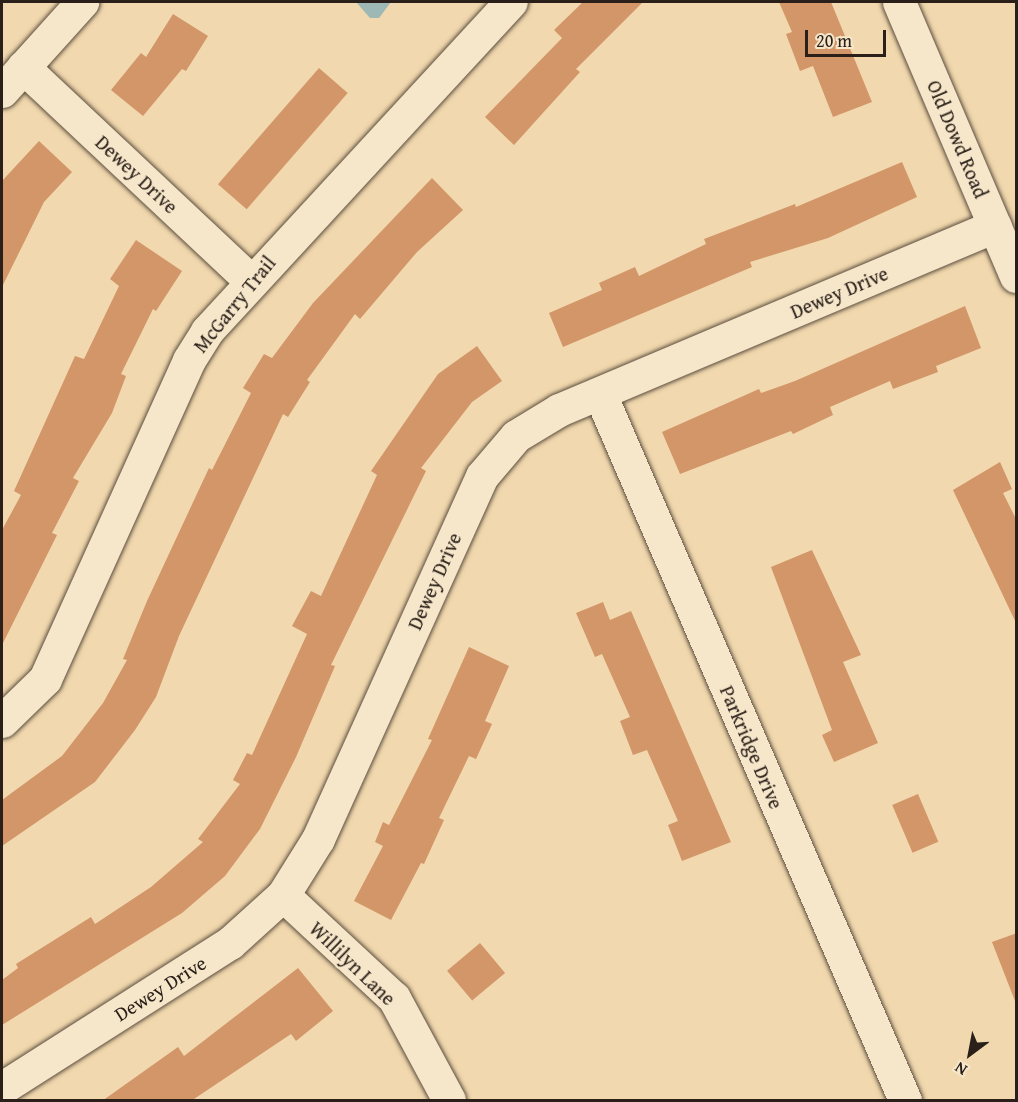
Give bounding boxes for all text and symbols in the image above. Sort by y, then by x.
scale bar [808,18,889,56]
text: 20 m [816,27,852,54]
street label: Old Dowd Road [922,76,994,202]
street label: Dewey Drive [91,130,183,218]
street label: McGarry Trail [188,251,280,357]
street label: Dewey Drive [786,261,892,323]
street label: Dewey Drive [402,529,466,633]
street label: Parkridge Drive [715,682,789,812]
street label: Willilyn Lane [305,916,401,1010]
street label: Dewey Drive [110,950,210,1026]
north arrow [940,1024,1000,1084]
text: N [950,1056,971,1082]

